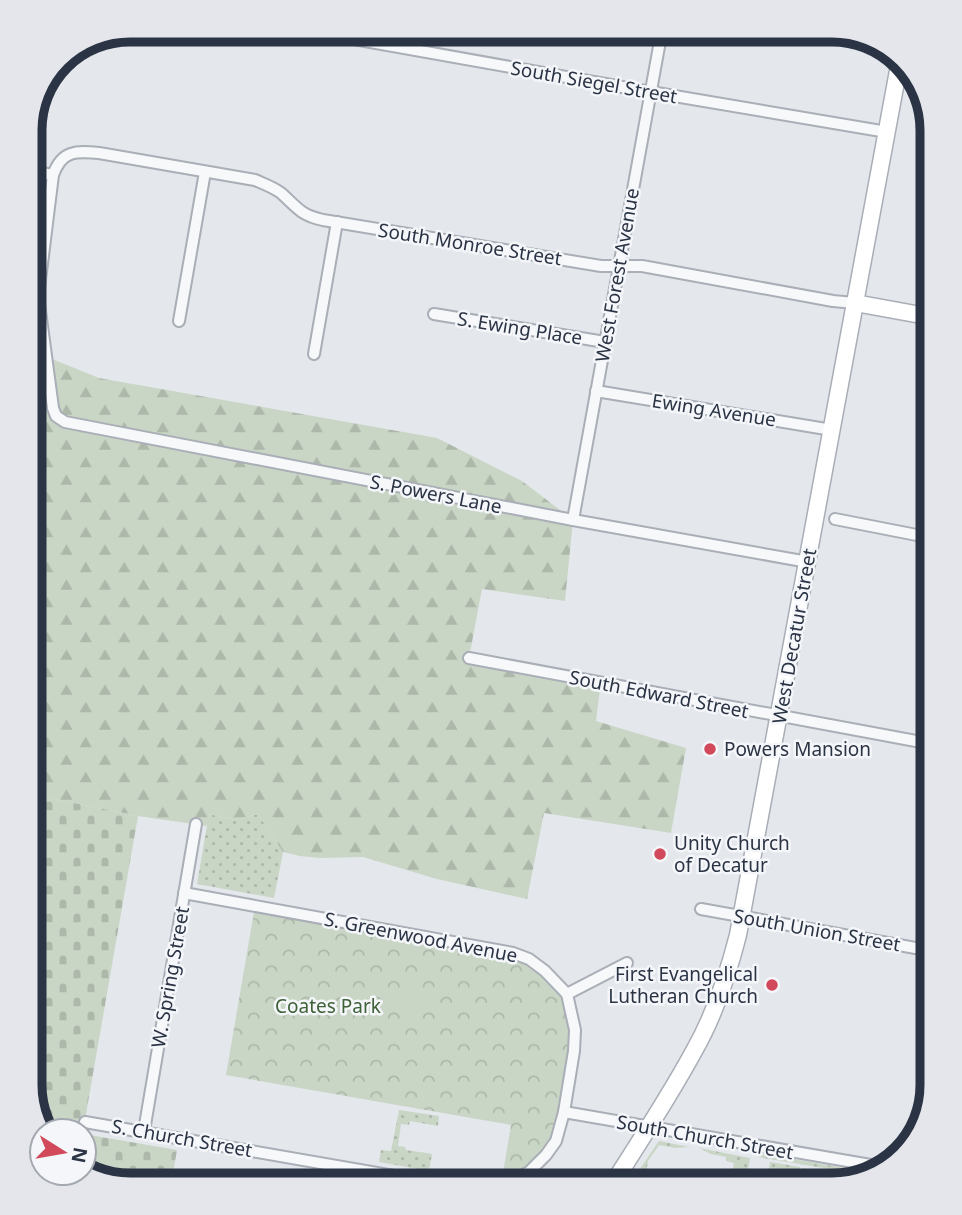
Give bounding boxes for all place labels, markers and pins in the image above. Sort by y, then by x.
place label: Powers Mansion [724,736,871,762]
marker: Powers Mansion [702,741,718,757]
place label: Unity Church of Decatur [674,830,790,878]
marker: Unity Church of Decatur [652,846,668,862]
place label: First Evangelical Lutheran Church [608,961,758,1009]
marker: First Evangelical Lutheran Church [764,977,780,993]

